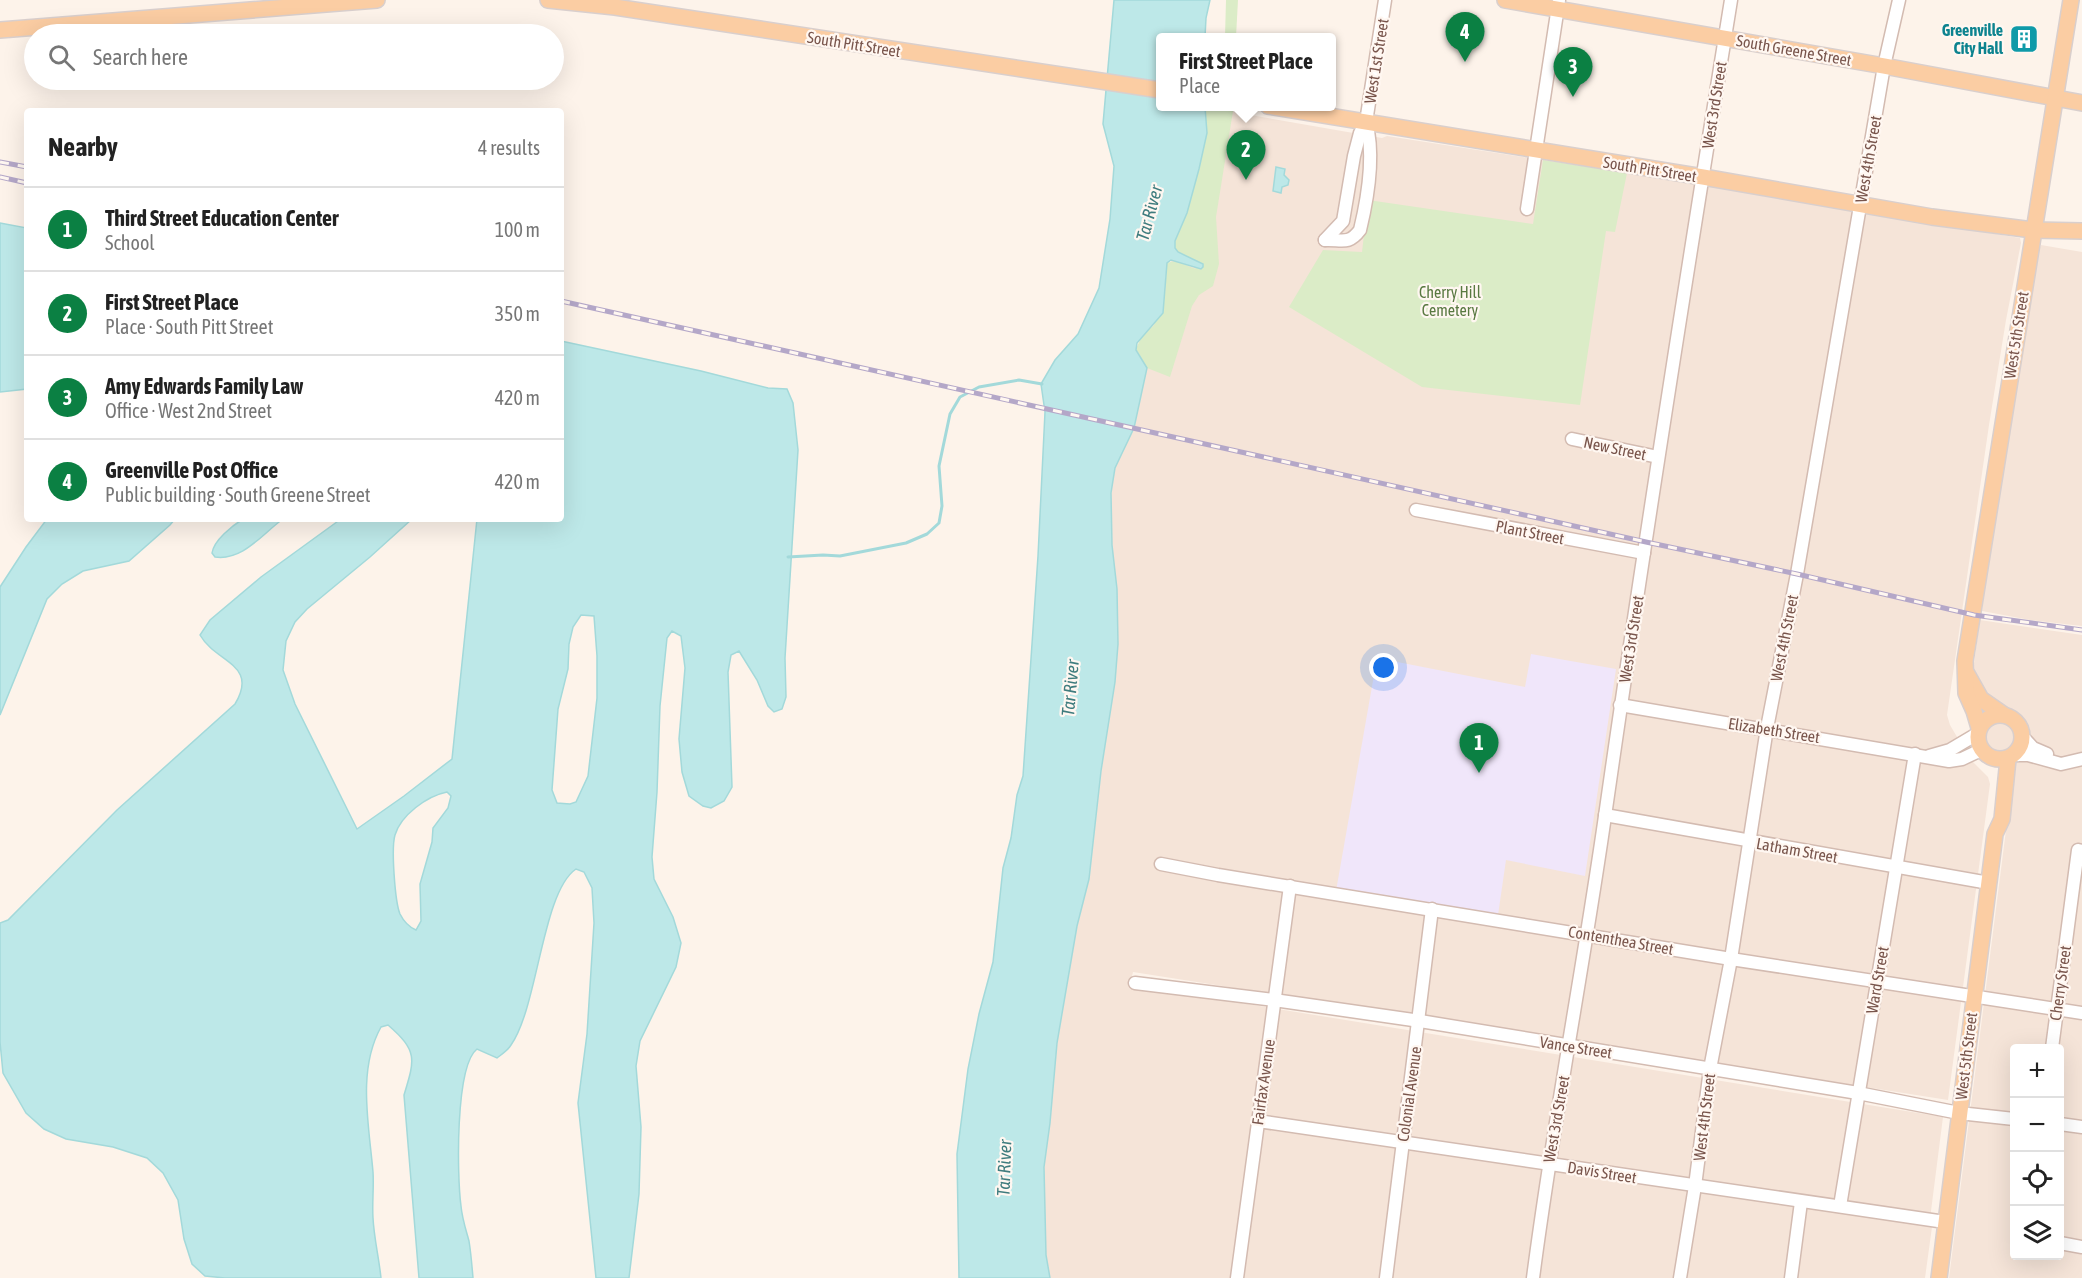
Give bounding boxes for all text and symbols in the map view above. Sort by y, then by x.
pin: 4 [1446,13,1484,62]
street label: West 1st Street [1360,17,1392,105]
place label: Greenville City Hall [1942,21,2004,57]
building icon: Greenville City Hall [2008,23,2040,55]
search box [24,24,564,90]
street label: South Pitt Street [806,28,902,60]
street label: South Greene Street [1735,31,1853,69]
popup [1156,33,1336,111]
icon: search [45,41,78,74]
text: Search here [93,44,188,70]
text: First Street Place [1179,48,1313,74]
pin: 3 [1554,48,1592,97]
street label: West 3rd Street [1698,60,1730,150]
text: Place [1179,74,1220,97]
street label: West 4th Street [1851,114,1885,204]
pin: 2 [1226,130,1266,180]
text: Nearby [48,132,118,162]
text: 4 results [478,136,540,159]
street label: South Pitt Street [1602,153,1698,185]
water label: Tar River [1132,182,1167,243]
text: Third Street Education Center [105,205,339,231]
text: 1 [63,218,72,241]
text: 100 m [495,218,540,241]
text: School [105,231,155,254]
park label: Cherry Hill Cemetery [1419,283,1482,320]
text: First Street Place [105,289,239,315]
street label: West 5th Street [2000,290,2032,380]
text: 2 [63,302,72,325]
text: 350 m [495,302,540,325]
text: Place · South Pitt Street [105,315,273,338]
text: Amy Edwards Family Law [105,373,303,399]
text: 3 [63,386,72,409]
text: 420 m [495,386,540,409]
text: Office · West 2nd Street [105,399,272,422]
street label: New Street [1582,433,1648,463]
text: Greenville Post Office [105,457,278,483]
text: 4 [63,470,72,493]
text: 420 m [495,470,540,493]
text: Public building · South Greene Street [105,483,371,506]
street label: Plant Street [1494,517,1566,548]
street label: West 4th Street [1767,593,1801,683]
street label: West 3rd Street [1615,594,1647,684]
your location [1369,653,1398,682]
water label: Tar River [1057,658,1083,717]
street label: Elizabeth Street [1727,714,1821,746]
pin: 1 [1460,724,1498,773]
street label: Latham Street [1755,834,1839,866]
street label: Contenthea Street [1567,922,1675,958]
street label: Ward Street [1862,944,1892,1015]
street label: Cherry Street [2046,944,2075,1022]
street label: West 5th Street [1952,1011,1980,1101]
street label: Vance Street [1539,1032,1614,1062]
street label: Fairfax Avenue [1248,1038,1278,1126]
map controls [2010,1044,2064,1260]
button: + [2010,1044,2064,1098]
street label: Colonial Avenue [1393,1045,1425,1143]
street label: West 4th Street [1690,1072,1718,1162]
street label: West 3rd Street [1540,1074,1573,1164]
button: − [2010,1098,2064,1152]
water label: Tar River [993,1139,1016,1197]
button: locate [2010,1152,2064,1206]
street label: Davis Street [1566,1158,1638,1186]
button: layers [2010,1206,2064,1260]

